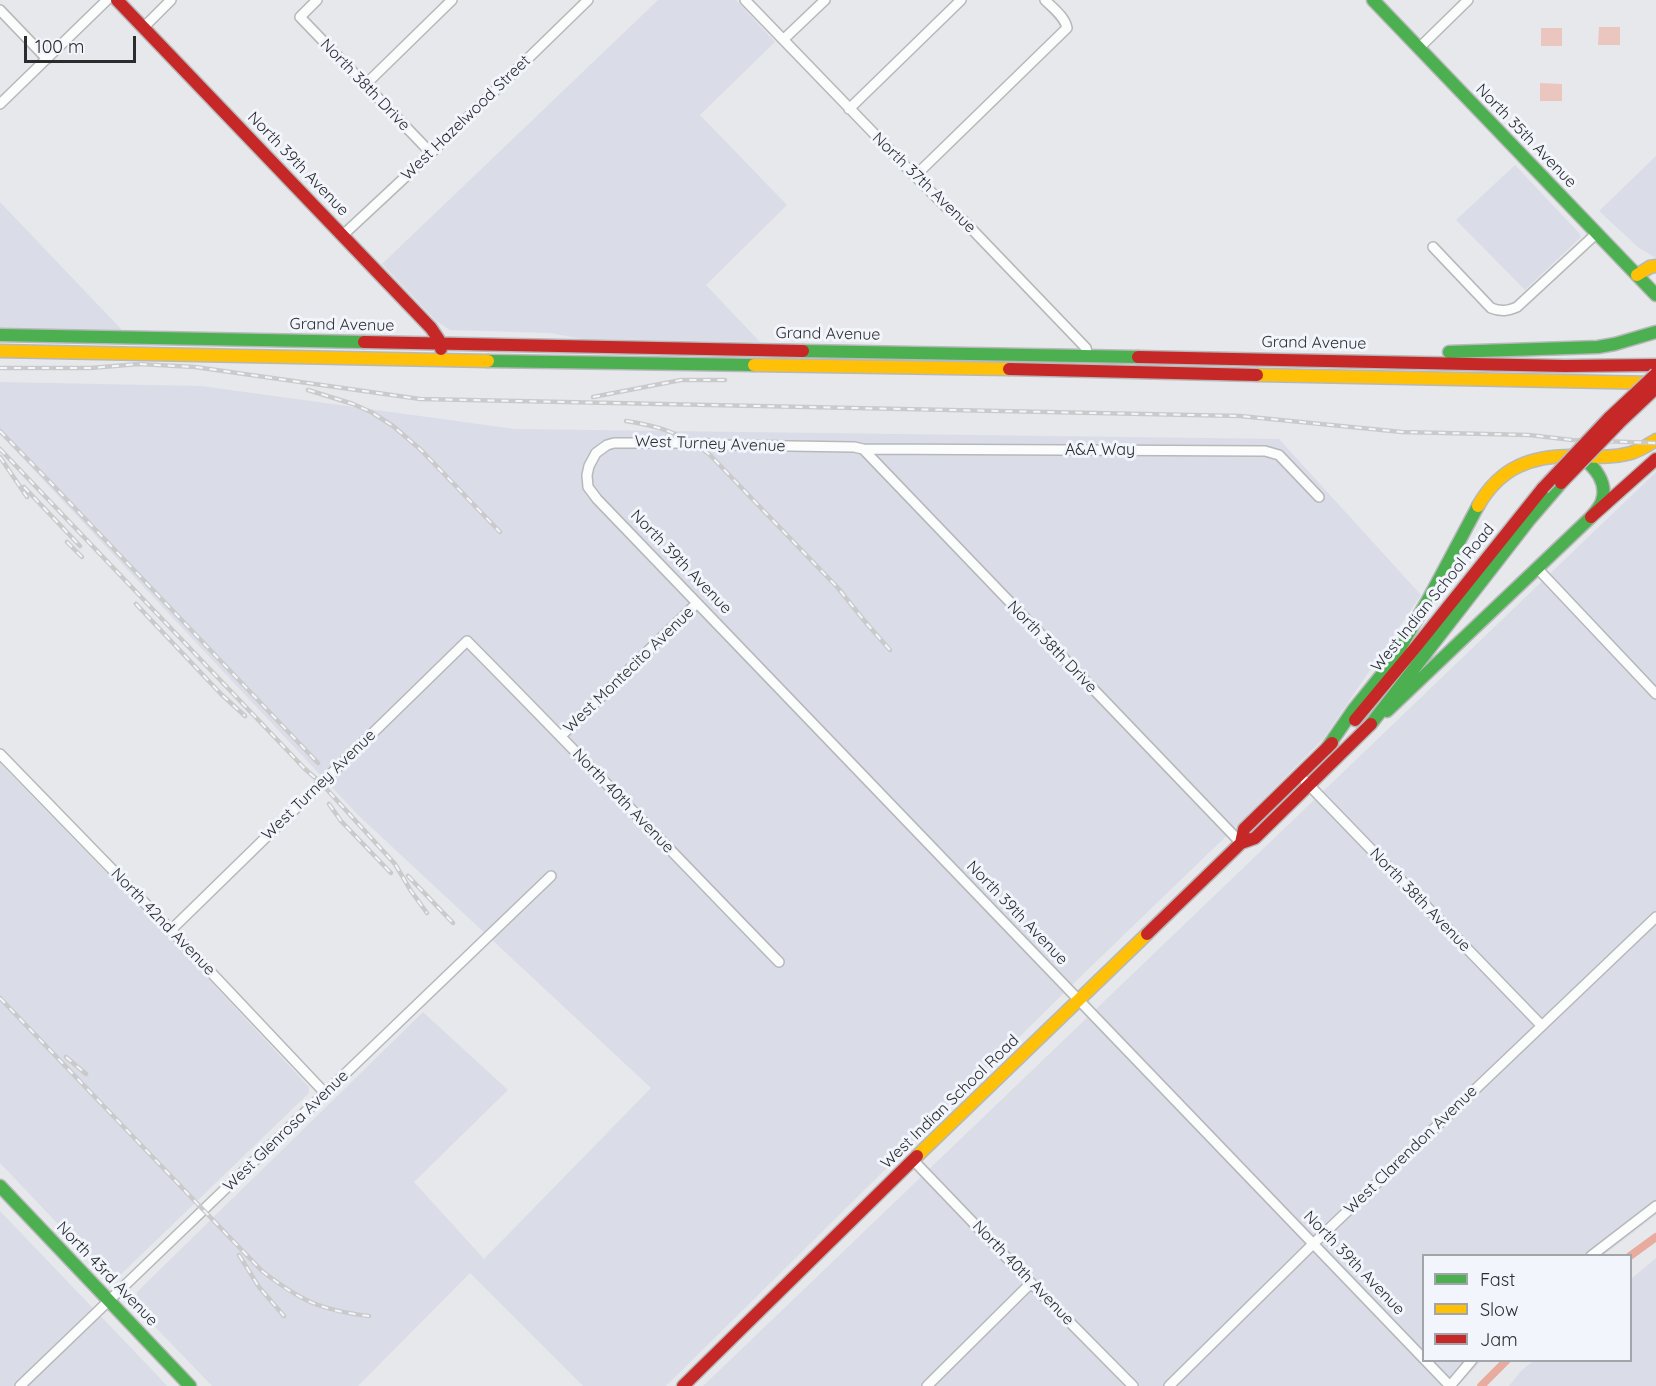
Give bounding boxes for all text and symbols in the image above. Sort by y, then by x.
scale bar [27,24,140,62]
text: 100 m [35,35,84,58]
street label: North 38th Drive [316,35,414,135]
street label: West Hazelwood Street [398,51,534,185]
street label: North 35th Avenue [1471,80,1581,192]
street label: North 39th Avenue [243,108,353,220]
street label: North 37th Avenue [868,129,980,237]
street label: Grand Avenue [289,314,395,336]
street label: Grand Avenue [775,323,881,345]
street label: Grand Avenue [1261,332,1367,354]
street label: West Turney Avenue [634,432,786,456]
street label: A&A Way [1065,440,1135,460]
street label: North 39th Avenue [626,506,736,618]
street label: West Indian School Road [1367,520,1499,676]
street label: North 38th Drive [1003,597,1101,697]
street label: West Montecito Avenue [560,603,698,737]
street label: West Turney Avenue [258,726,380,844]
street label: North 40th Avenue [568,745,678,857]
street label: North 38th Avenue [1366,844,1474,956]
street label: North 39th Avenue [962,857,1072,969]
street label: North 42nd Avenue [107,864,219,980]
street label: West Indian School Road [877,1031,1023,1173]
street label: West Glenrosa Avenue [219,1066,353,1196]
street label: West Clarendon Avenue [1341,1082,1481,1218]
street label: North 39th Avenue [1299,1207,1409,1319]
street label: North 40th Avenue [968,1217,1078,1329]
street label: North 43rd Avenue [52,1218,162,1330]
legend [1422,1254,1632,1362]
text: Fast [1480,1268,1515,1291]
text: Slow [1480,1298,1518,1321]
text: Jam [1480,1328,1518,1351]

